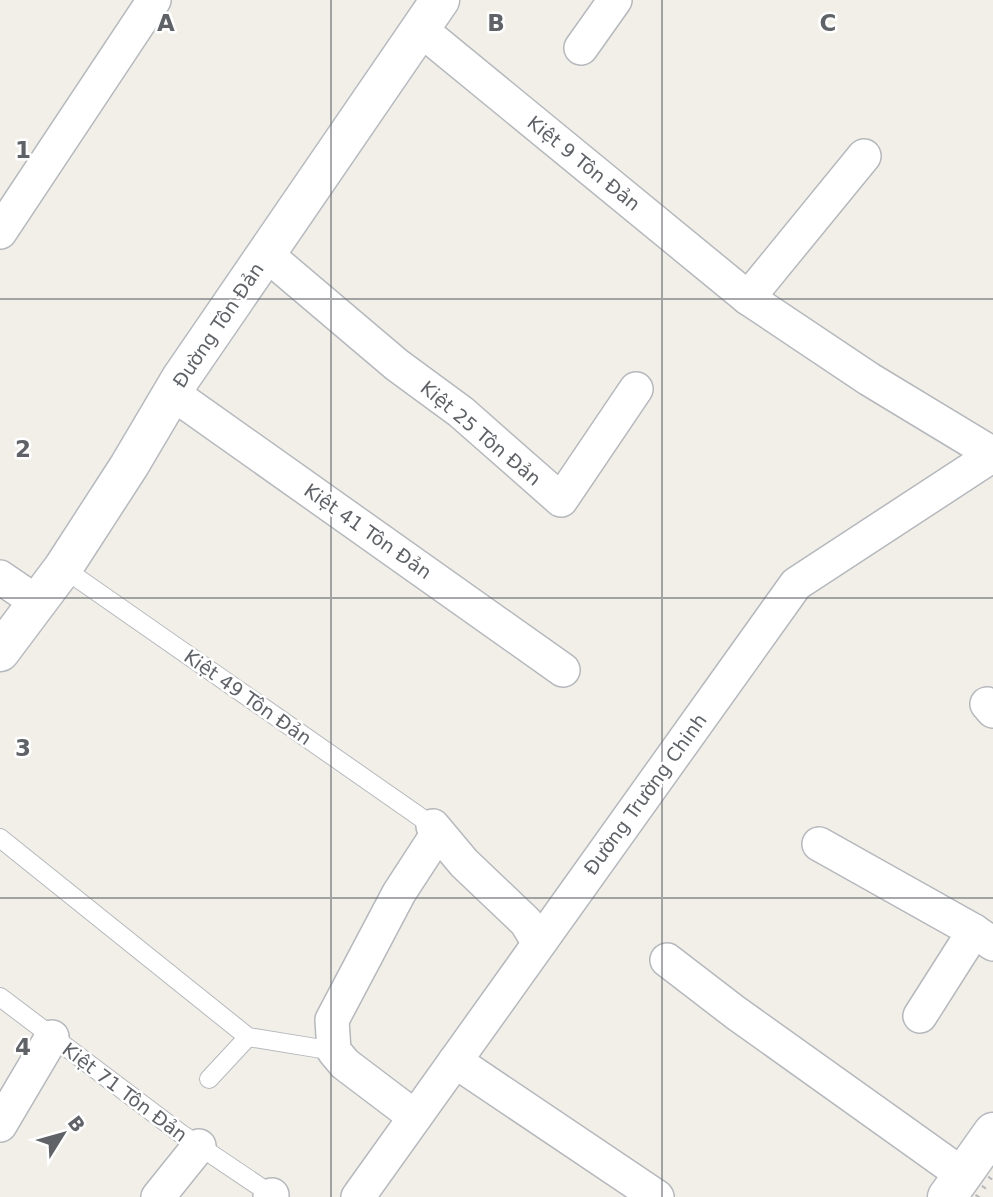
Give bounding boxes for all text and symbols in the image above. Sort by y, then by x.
text: A [157,10,175,36]
text: B [487,10,505,36]
text: C [820,10,836,36]
street label: Kiệt 9 Tôn Đản [523,111,645,215]
text: 1 [15,137,31,163]
street label: Đường Tôn Đản [168,258,268,392]
street label: Kiệt 25 Tôn Đản [416,376,546,490]
text: 2 [15,436,31,462]
street label: Kiệt 41 Tôn Đản [300,479,436,583]
street label: Kiệt 49 Tôn Đản [180,645,316,749]
street label: Đường Trường Chinh [579,709,711,879]
text: 3 [15,735,31,761]
text: 4 [15,1034,31,1060]
street label: Kiệt 71 Tôn Đản [58,1038,192,1146]
north arrow [28,1099,98,1169]
text: B [63,1111,90,1136]

